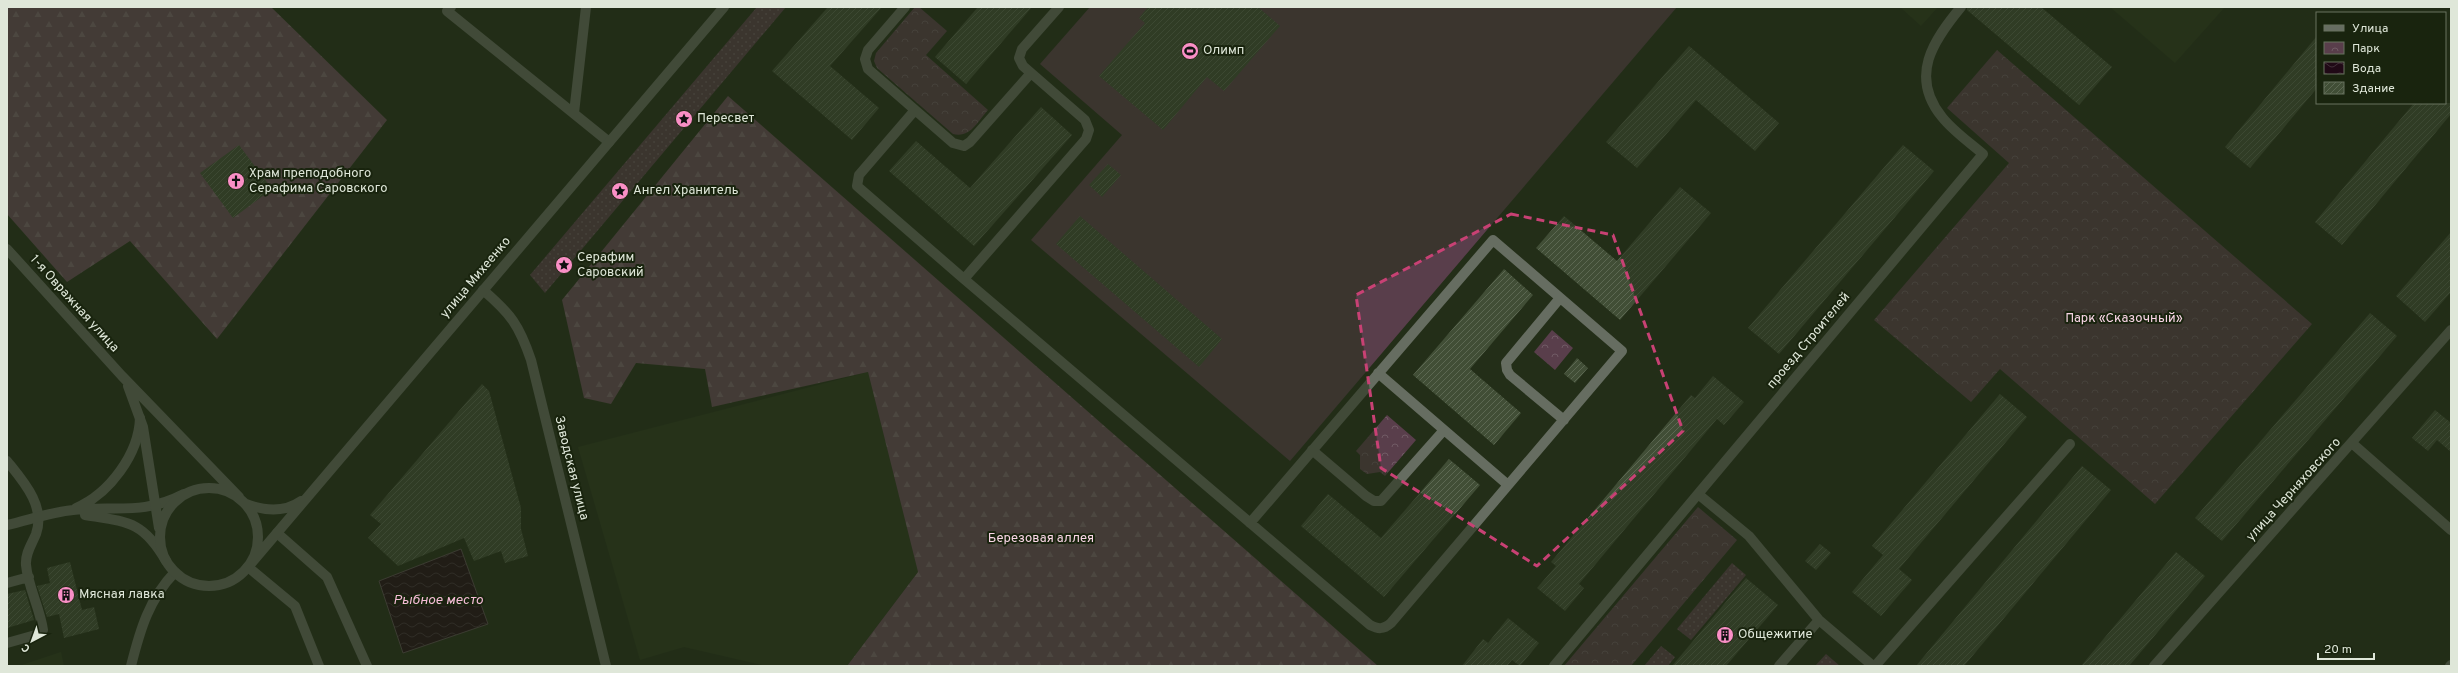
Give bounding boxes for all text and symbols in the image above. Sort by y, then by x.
legend [2316,12,2446,104]
text: Улица [2352,21,2388,37]
sports icon: Олимп [1180,41,1200,61]
text: Парк [2352,41,2380,57]
place label: Олимп [1203,43,1244,59]
text: Вода [2352,61,2381,77]
text: Здание [2352,81,2395,97]
place icon: Пересвет [674,109,694,129]
place label: Пересвет [697,111,755,127]
place label: Храм преподобного Серафима Саровского [249,166,387,197]
church icon: Храм преподобного Серафима Саровского [226,171,246,191]
place icon: Ангел Хранитель [610,181,630,201]
place label: Ангел Хранитель [633,183,739,199]
street label: улица Михеенко [437,234,515,322]
place label: Серафим Саровский [577,250,644,281]
street label: 1-я Овражная улица [26,252,122,356]
place icon: Серафим Саровский [554,255,574,275]
street label: проезд Строителей [1764,290,1854,392]
park label: Парк «Сказочный» [2065,311,2183,327]
street label: Заводская улица [550,414,592,522]
street label: улица Черняховского [2243,435,2345,545]
park label: Березовая аллея [988,531,1094,547]
building icon: Мясная лавка [56,585,76,605]
place label: Мясная лавка [79,587,165,603]
water label: Рыбное место [393,592,484,609]
north arrow [12,621,52,661]
building icon: Общежитие [1715,625,1735,645]
place label: Общежитие [1738,627,1812,643]
scale bar [2318,635,2374,661]
text: С [19,640,33,655]
text: 20 m [2324,642,2352,658]

